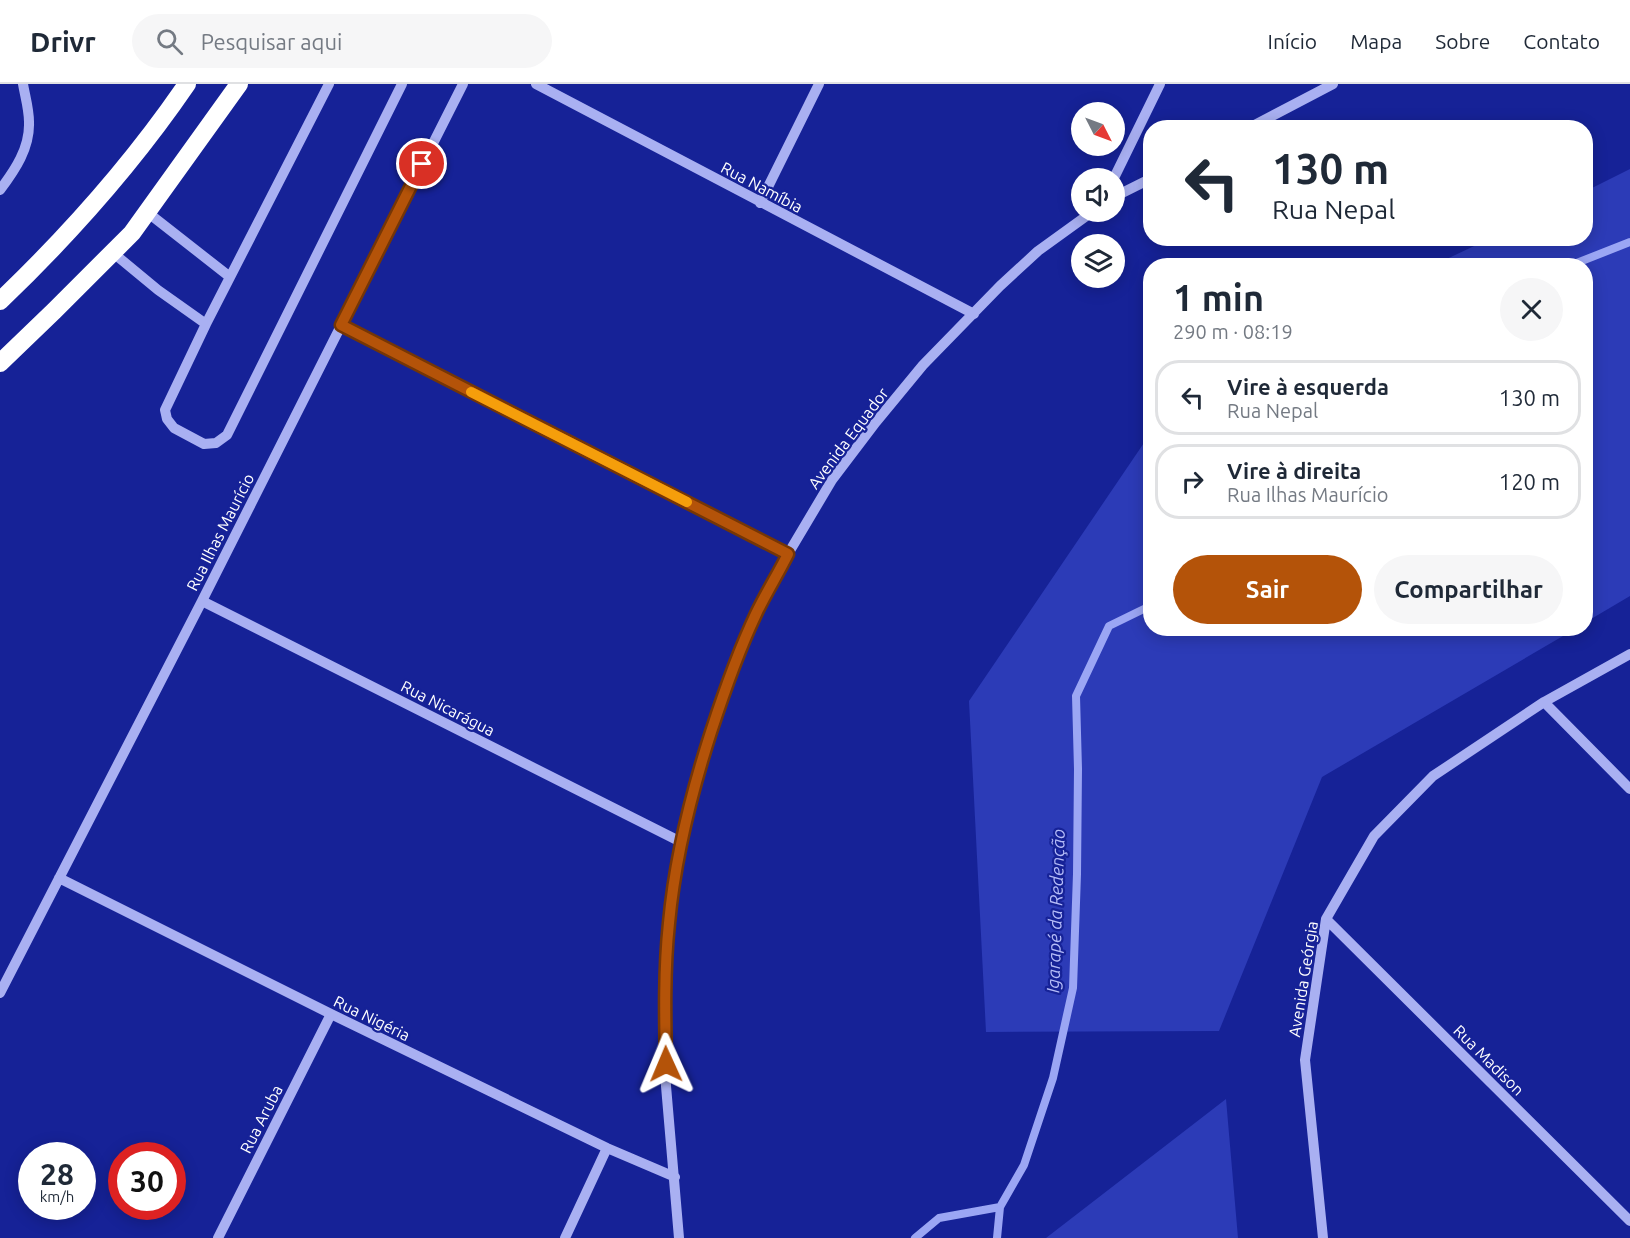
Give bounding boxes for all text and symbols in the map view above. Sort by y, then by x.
search box [132,14,552,68]
icon: search [153,25,186,58]
text: Drivr [30,26,96,57]
text: Pesquisar aqui [201,29,342,54]
text: Início [1268,29,1317,53]
text: Mapa [1350,29,1402,53]
text: Sobre [1435,29,1490,53]
text: Contato [1523,29,1600,53]
north arrow [1071,102,1125,156]
map controls [1071,102,1125,288]
pin [396,138,447,189]
icon: left [1173,144,1251,222]
text: 130 m [1272,145,1389,192]
icon: arrive [405,147,438,180]
street label: Rua Namíbia [718,158,806,216]
button: sound [1071,168,1125,222]
text: Rua Nepal [1272,194,1395,224]
button: layers [1071,234,1125,288]
text: 1 min [1173,277,1264,318]
button: close [1500,278,1563,341]
text: 290 m · 08:19 [1173,320,1293,343]
text: Vire à esquerda [1227,374,1389,399]
icon: left [1176,381,1209,414]
street label: Avenida Equador [804,384,892,492]
text: 130 m [1499,385,1560,410]
text: Rua Nepal [1227,399,1318,422]
text: Vire à direita [1227,458,1361,483]
icon: right [1176,465,1209,498]
text: 120 m [1499,469,1560,494]
street label: Rua Ilhas Maurício [183,470,257,594]
text: Rua Ilhas Maurício [1227,483,1388,506]
button: Sair [1173,555,1362,624]
button: Compartilhar [1374,555,1563,624]
street label: Rua Nicarágua [398,677,498,739]
water label: Igarapé da Redenção [1042,828,1068,993]
street label: Avenida Geórgia [1285,920,1321,1038]
street label: Rua Nigéria [331,992,413,1044]
street label: Rua Madison [1450,1021,1528,1099]
position arrow [634,1032,698,1096]
street label: Rua Aruba [236,1082,286,1156]
speed limit sign: 30 [108,1142,186,1220]
text: 28 [40,1157,74,1191]
text: km/h [40,1188,74,1205]

